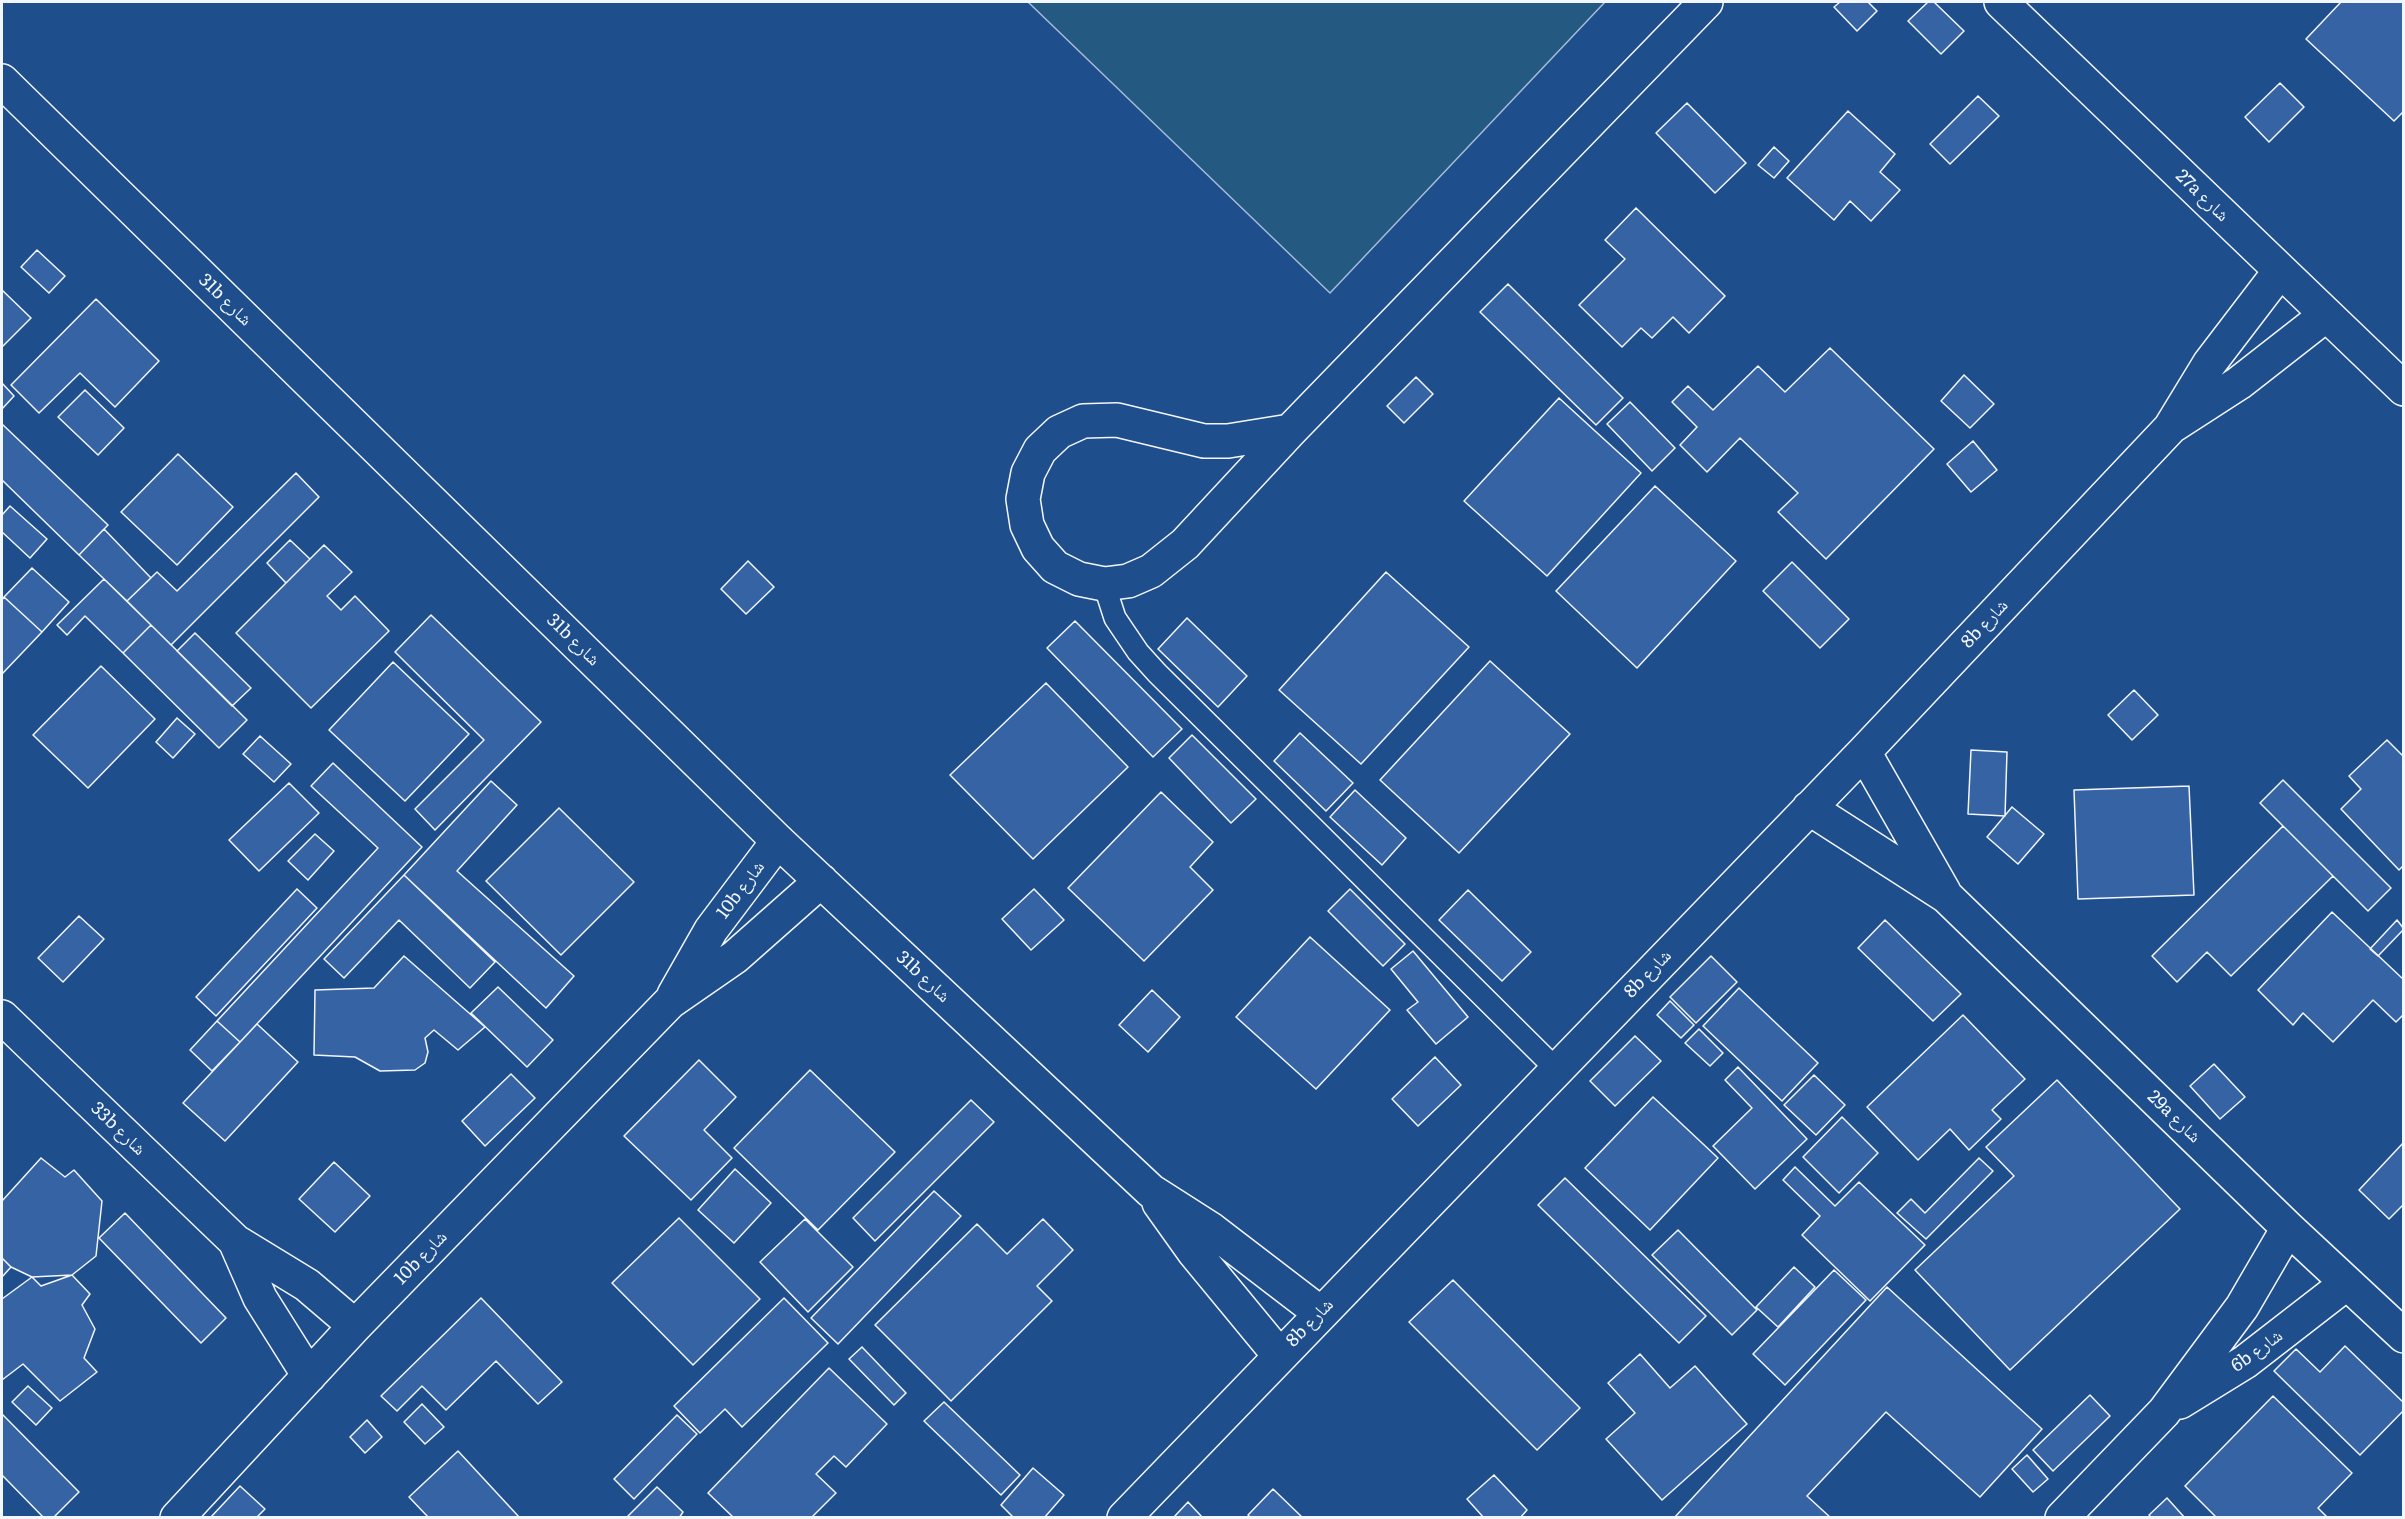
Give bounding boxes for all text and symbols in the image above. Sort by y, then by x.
street label: 27a شارع [2171,165,2233,227]
street label: 31b شارع [194,269,256,331]
street label: 8b شارع [1957,595,2013,653]
street label: 31b شارع [542,609,604,671]
street label: 10b شارع [712,857,770,923]
street label: 8b شارع [1620,945,1676,1003]
street label: 31b شارع [892,947,954,1007]
street label: 29a شارع [2143,1086,2205,1148]
street label: 33b شارع [86,1098,150,1160]
street label: 10b شارع [390,1227,452,1289]
street label: 8b شارع [1282,1294,1338,1352]
street label: 6b شارع [2227,1325,2287,1377]

